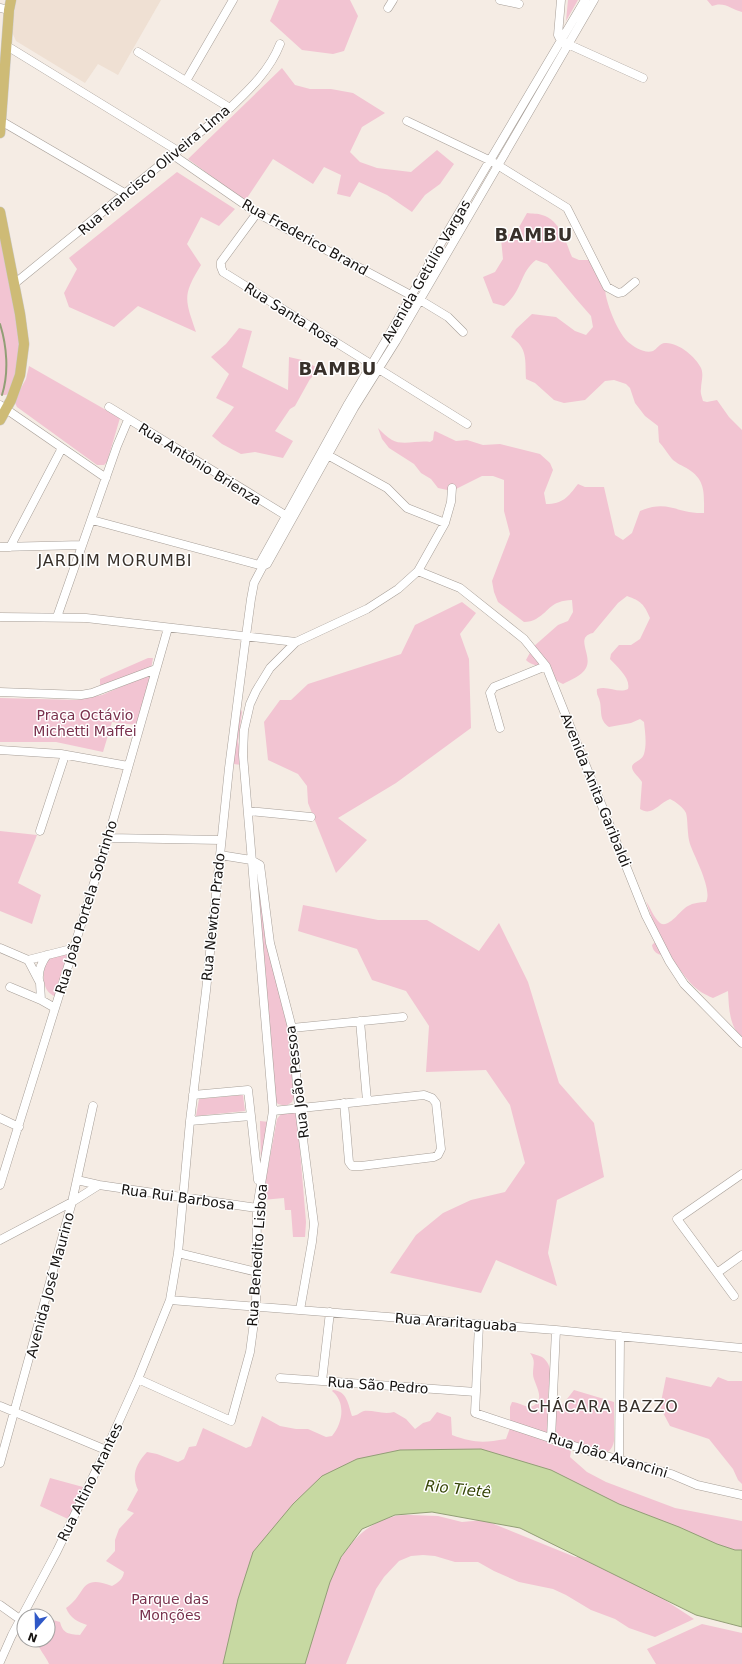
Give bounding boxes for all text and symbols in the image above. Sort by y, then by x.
street label: Rua Francisco Oliveira Lima [75,102,233,238]
street label: Rua Frederico Brand [239,196,371,278]
street label: Avenida Getúlio Vargas [378,197,474,345]
district label: BAMBU [495,224,573,245]
street label: Rua Santa Rosa [241,279,343,351]
district label: BAMBU [299,358,377,379]
street label: Rua Antônio Brienza [136,420,264,508]
district label: JARDIM MORUMBI [36,551,193,570]
park label: Praça Octávio Michetti Maffei [33,707,137,739]
street label: Avenida Anita Garibaldi [558,711,634,869]
street label: Rua João Portela Sobrinho [52,818,120,996]
street label: Rua Newton Prado [198,852,228,982]
street label: Rua João Pessoa [282,1025,312,1139]
street label: Rua Rui Barbosa [120,1181,236,1213]
street label: Rua Benedito Lisboa [244,1183,270,1327]
street label: Avenida José Maurino [23,1210,77,1360]
street label: Rua Araritaguaba [394,1310,518,1334]
street label: Rua São Pedro [327,1373,429,1397]
district label: CHÁCARA BAZZO [527,1397,679,1416]
street label: Rua Altino Arantes [54,1420,126,1544]
street label: Rua João Avancini [546,1429,670,1481]
water label: Rio Tietê [424,1477,492,1501]
park label: Parque das Monções [131,1591,209,1623]
north arrow [16,1608,56,1648]
text: N [26,1629,39,1645]

